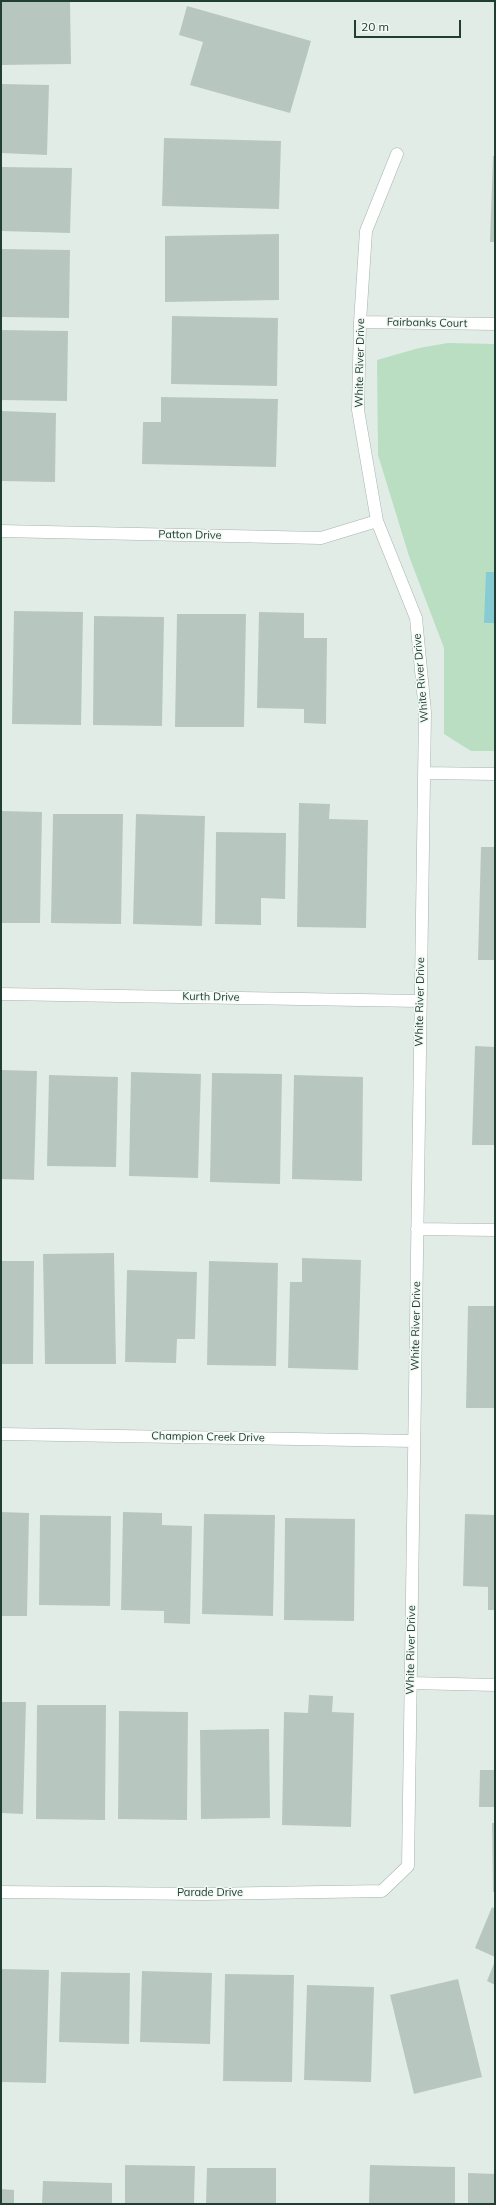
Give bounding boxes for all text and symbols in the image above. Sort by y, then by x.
scale bar [356,12,463,38]
text: 20 m [361,19,389,34]
street label: Fairbanks Court [387,316,467,330]
street label: White River Drive [353,318,367,408]
street label: Patton Drive [158,528,222,542]
street label: White River Drive [411,633,431,723]
street label: White River Drive [413,957,427,1047]
street label: Kurth Drive [182,990,240,1004]
street label: White River Drive [409,1281,423,1371]
street label: Champion Creek Drive [151,1429,265,1445]
street label: White River Drive [404,1605,418,1695]
street label: Parade Drive [177,1886,243,1900]

